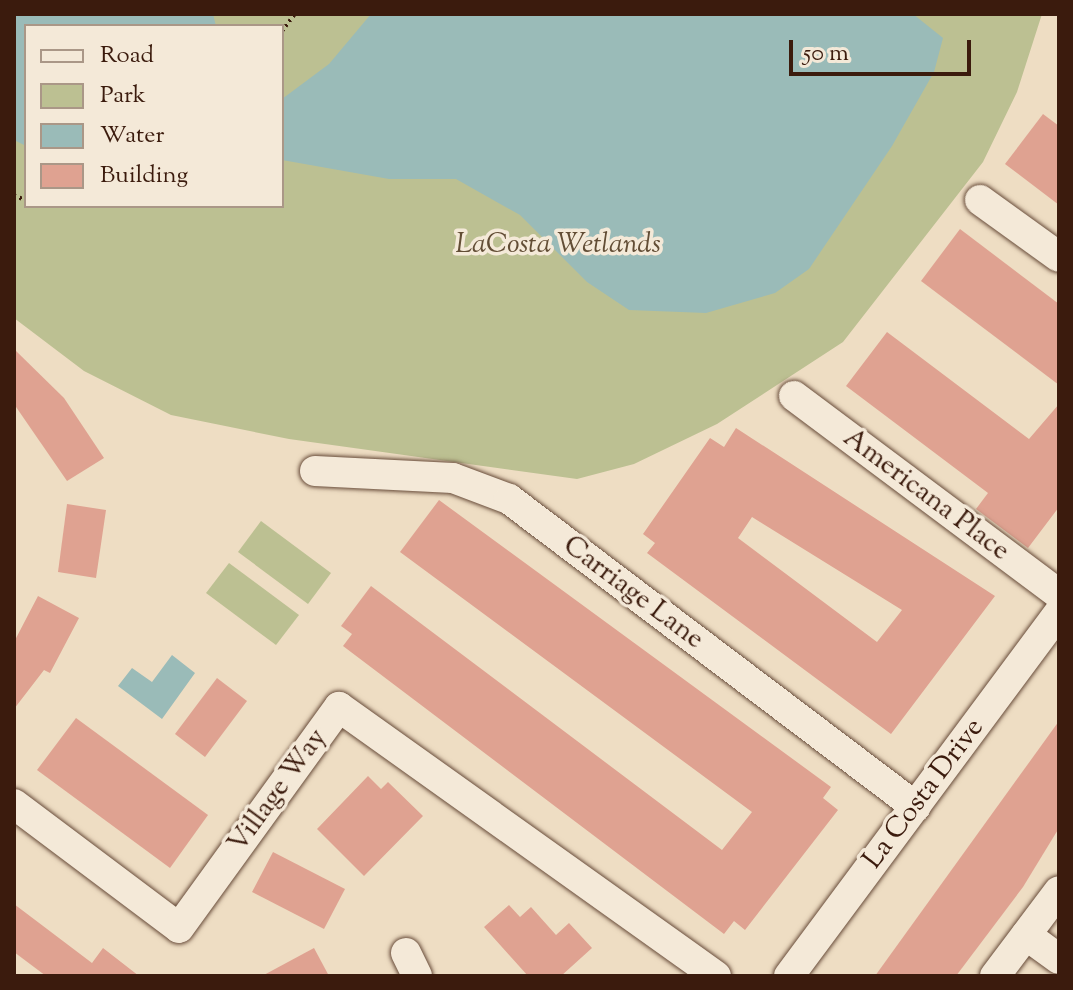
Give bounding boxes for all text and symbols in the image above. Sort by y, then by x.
legend [24,24,284,208]
scale bar [793,24,975,74]
text: 50 m [803,37,849,71]
text: Road [100,39,154,73]
text: Park [100,79,146,113]
text: Water [100,119,164,153]
text: Building [100,159,188,193]
park label: LaCosta Wetlands [455,228,661,262]
street label: Americana Place [836,421,1016,569]
street label: Carriage Lane [556,529,710,657]
street label: La Costa Drive [857,712,991,876]
street label: Village Way [222,722,334,860]

